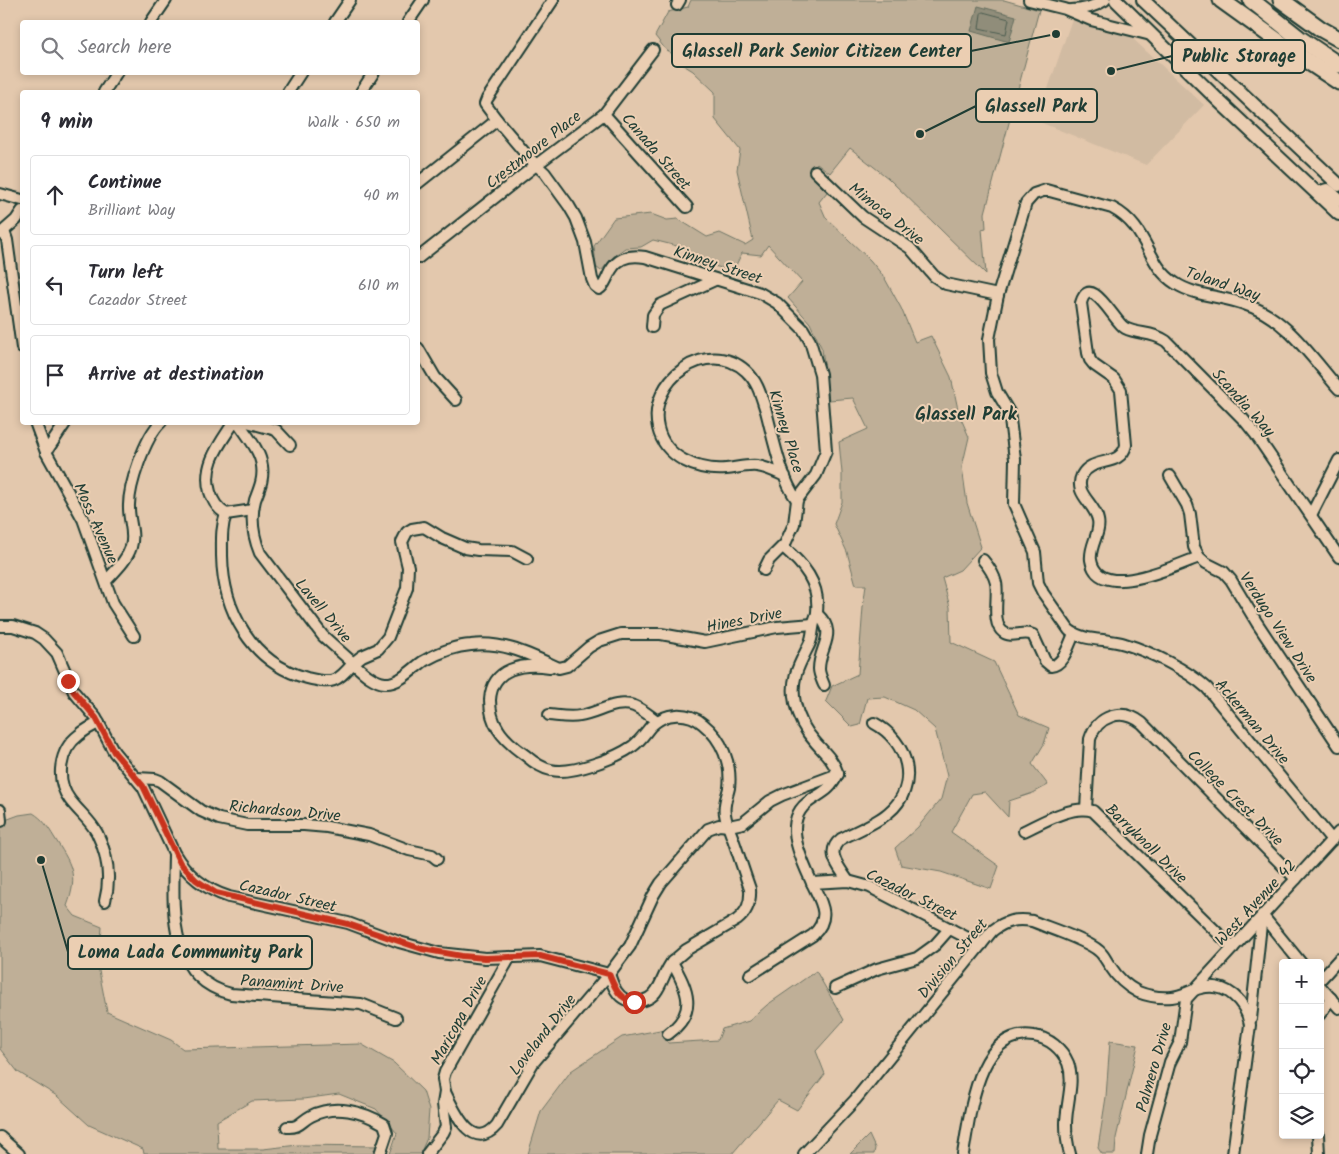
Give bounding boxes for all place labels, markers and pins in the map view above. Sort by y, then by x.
callout: Glassell Park Senior Citizen Center [672,34,971,67]
callout: Public Storage [1172,40,1305,73]
callout: Glassell Park [976,89,1097,122]
callout: Loma Lada Community Park [68,936,312,969]

